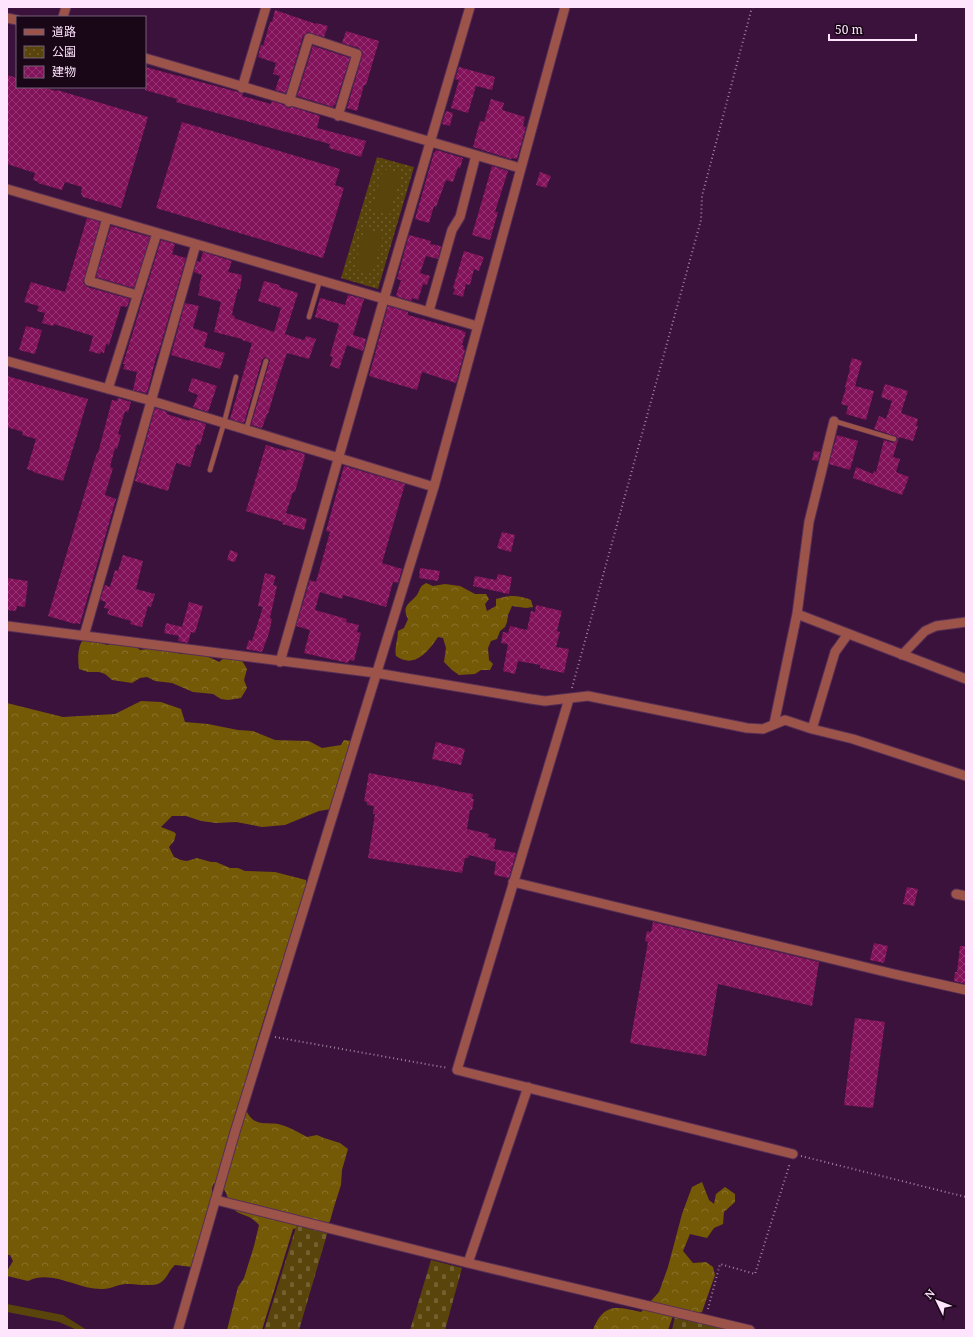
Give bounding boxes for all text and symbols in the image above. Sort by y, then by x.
legend [16,16,146,88]
scale bar [829,16,916,42]
text: 50 m [835,21,863,38]
text: 道路 [52,23,76,40]
text: 公園 [52,43,76,60]
text: 建物 [52,63,76,80]
north arrow [917,1281,957,1321]
text: N [921,1285,938,1302]

